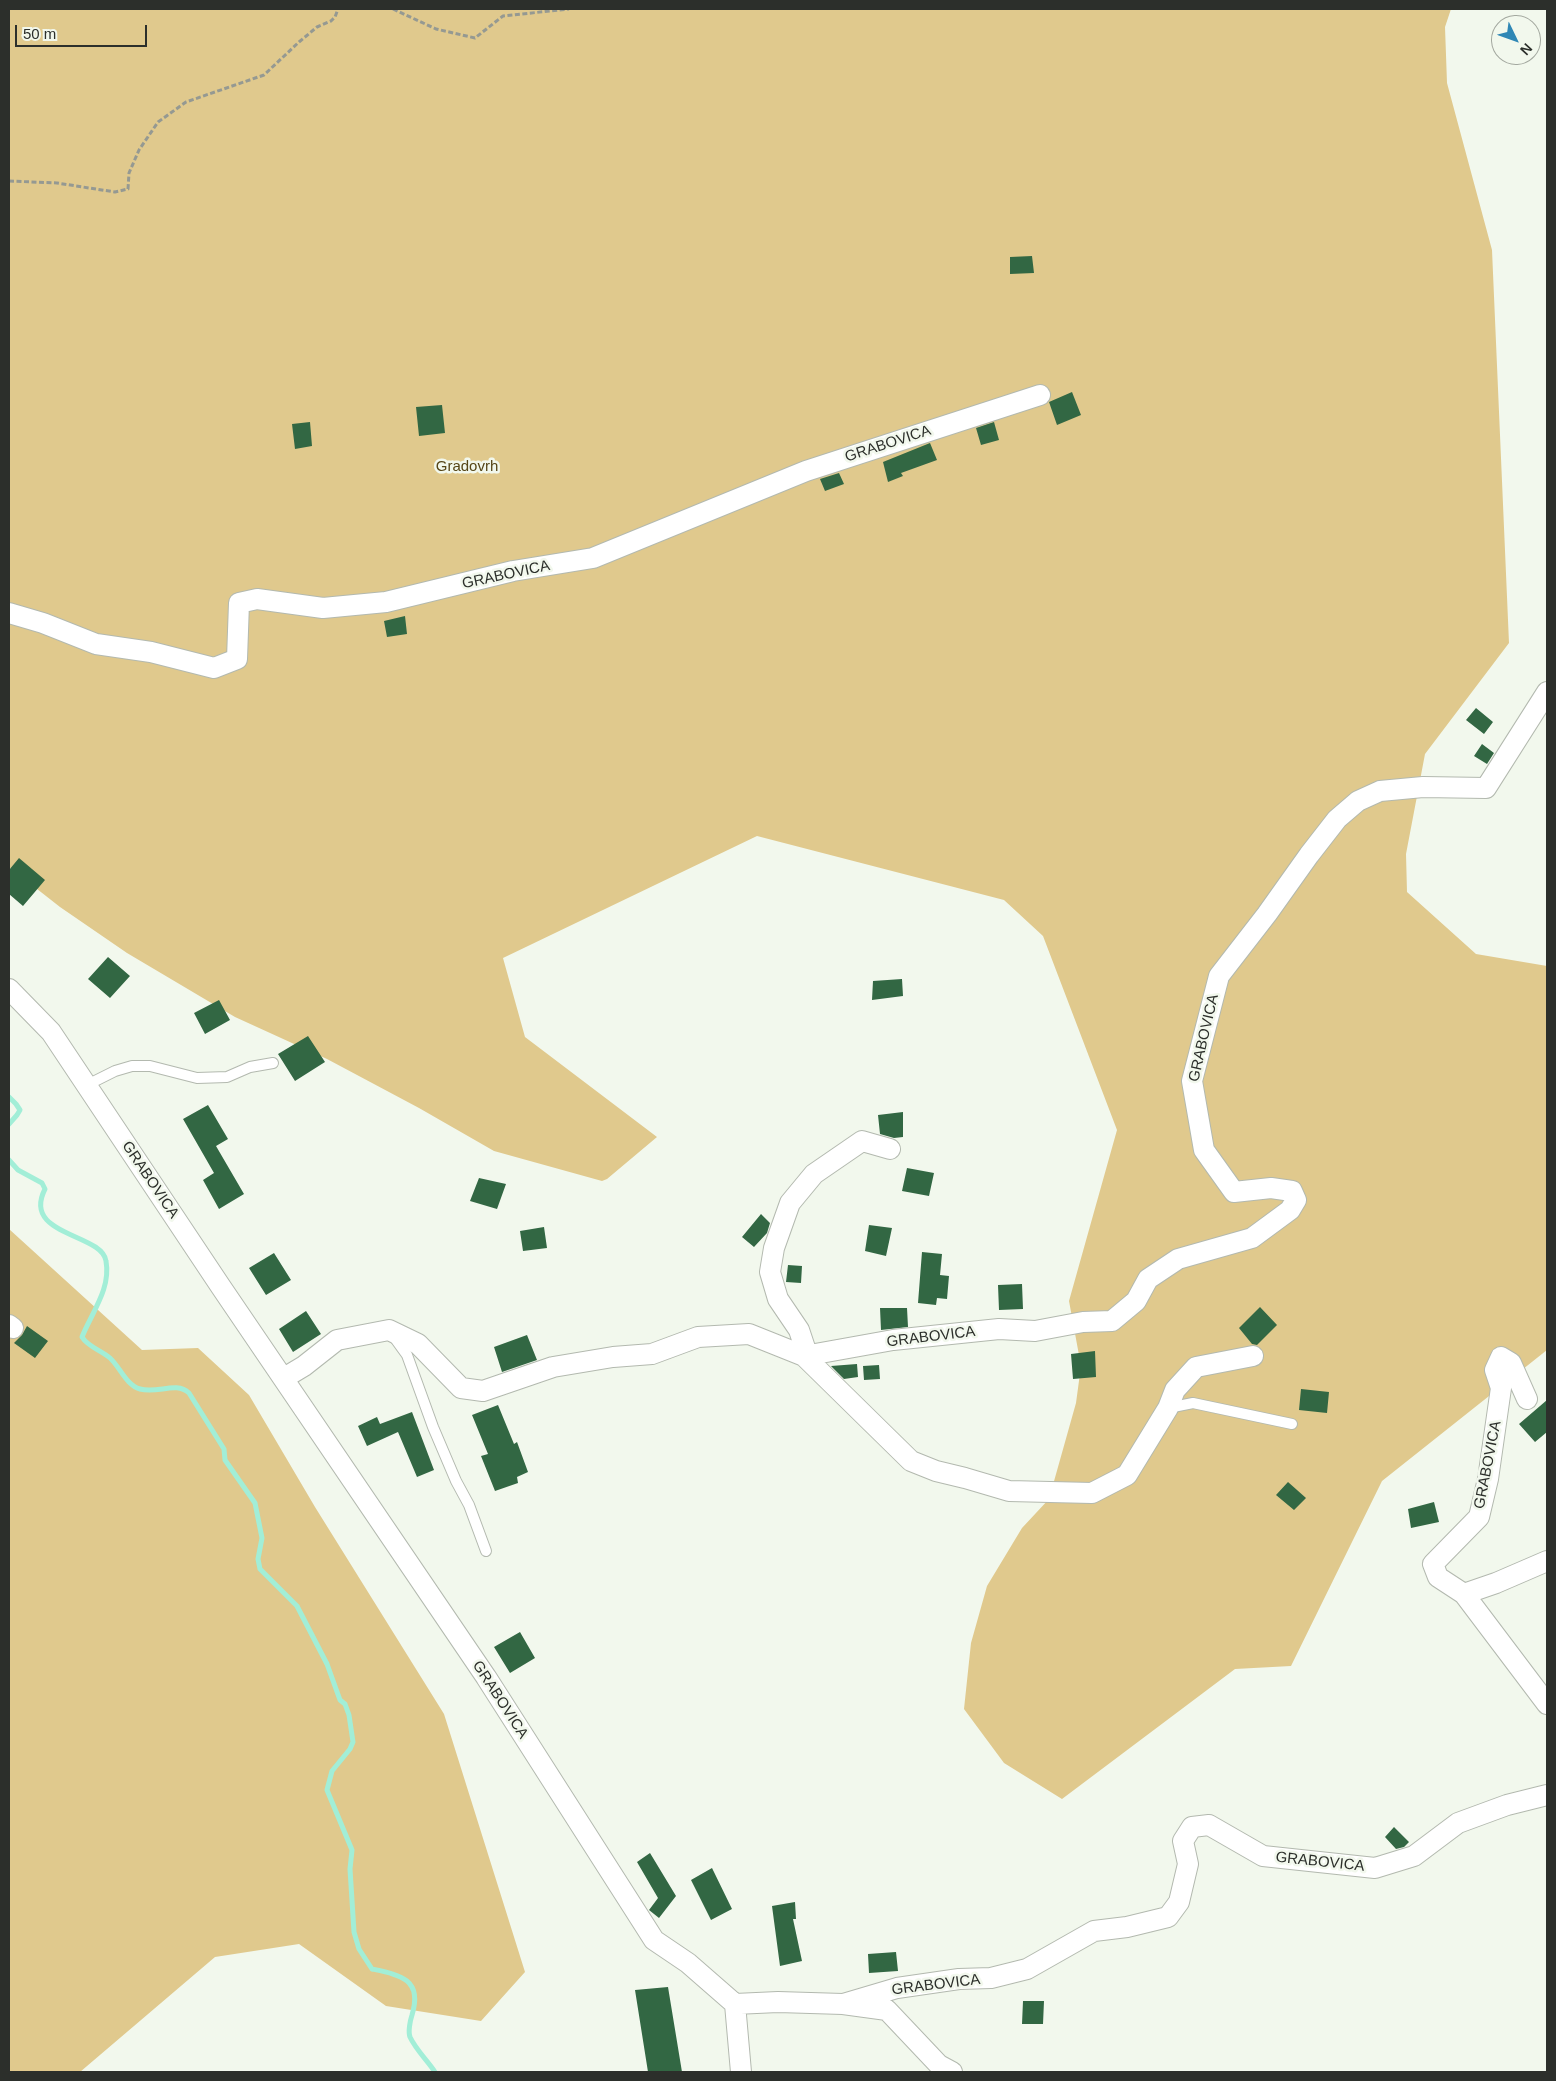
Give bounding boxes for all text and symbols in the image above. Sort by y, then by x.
scale bar [18,15,150,47]
north arrow [1491,15,1541,65]
text: 50 m [23,25,56,42]
text: N [1517,40,1536,58]
street label: GRABOVICA [843,422,933,466]
park label: Gradovrh [436,458,498,476]
street label: GRABOVICA [461,557,551,593]
street label: GRABOVICA [1185,993,1223,1083]
street label: GRABOVICA [118,1138,182,1222]
street label: GRABOVICA [886,1323,976,1351]
street label: GRABOVICA [1471,1420,1505,1510]
street label: GRABOVICA [468,1658,532,1742]
street label: GRABOVICA [1275,1848,1365,1876]
street label: GRABOVICA [891,1971,981,1999]

